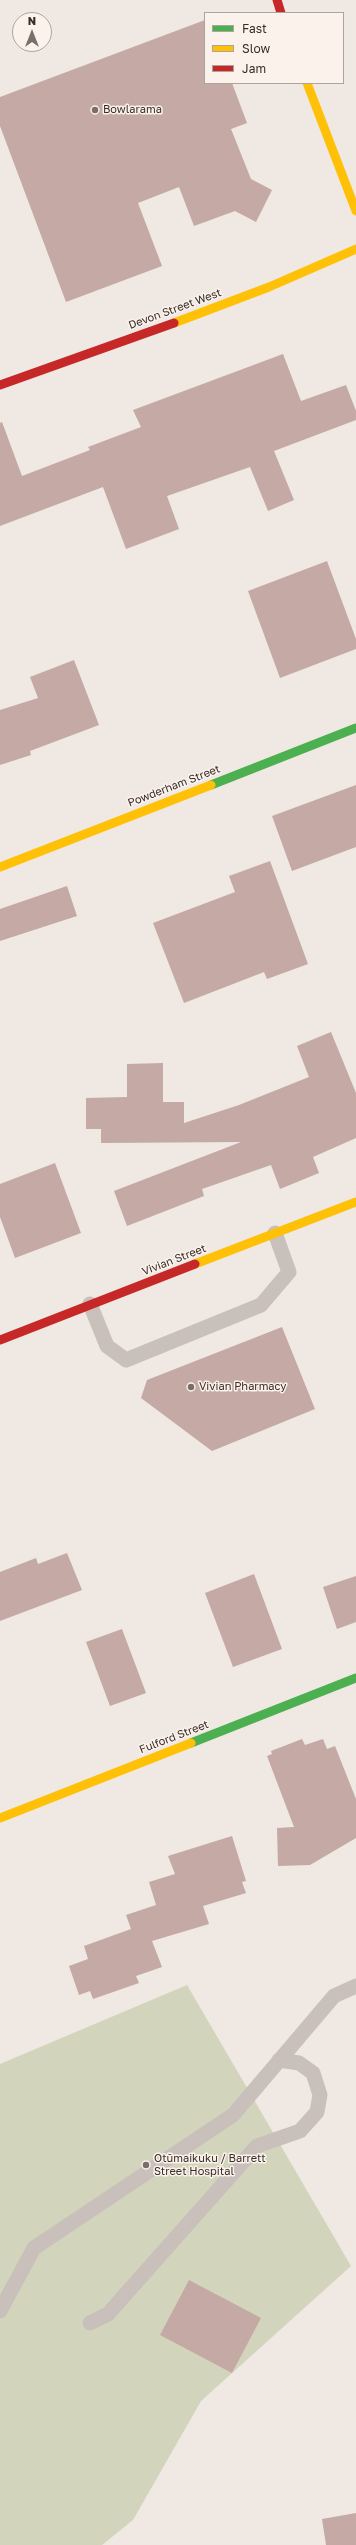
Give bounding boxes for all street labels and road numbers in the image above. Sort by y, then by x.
street label: Devon Street West [127,286,223,332]
street label: Powderham Street [126,762,222,810]
street label: Vivian Street [140,1242,208,1278]
street label: Fulford Street [137,1718,211,1756]

